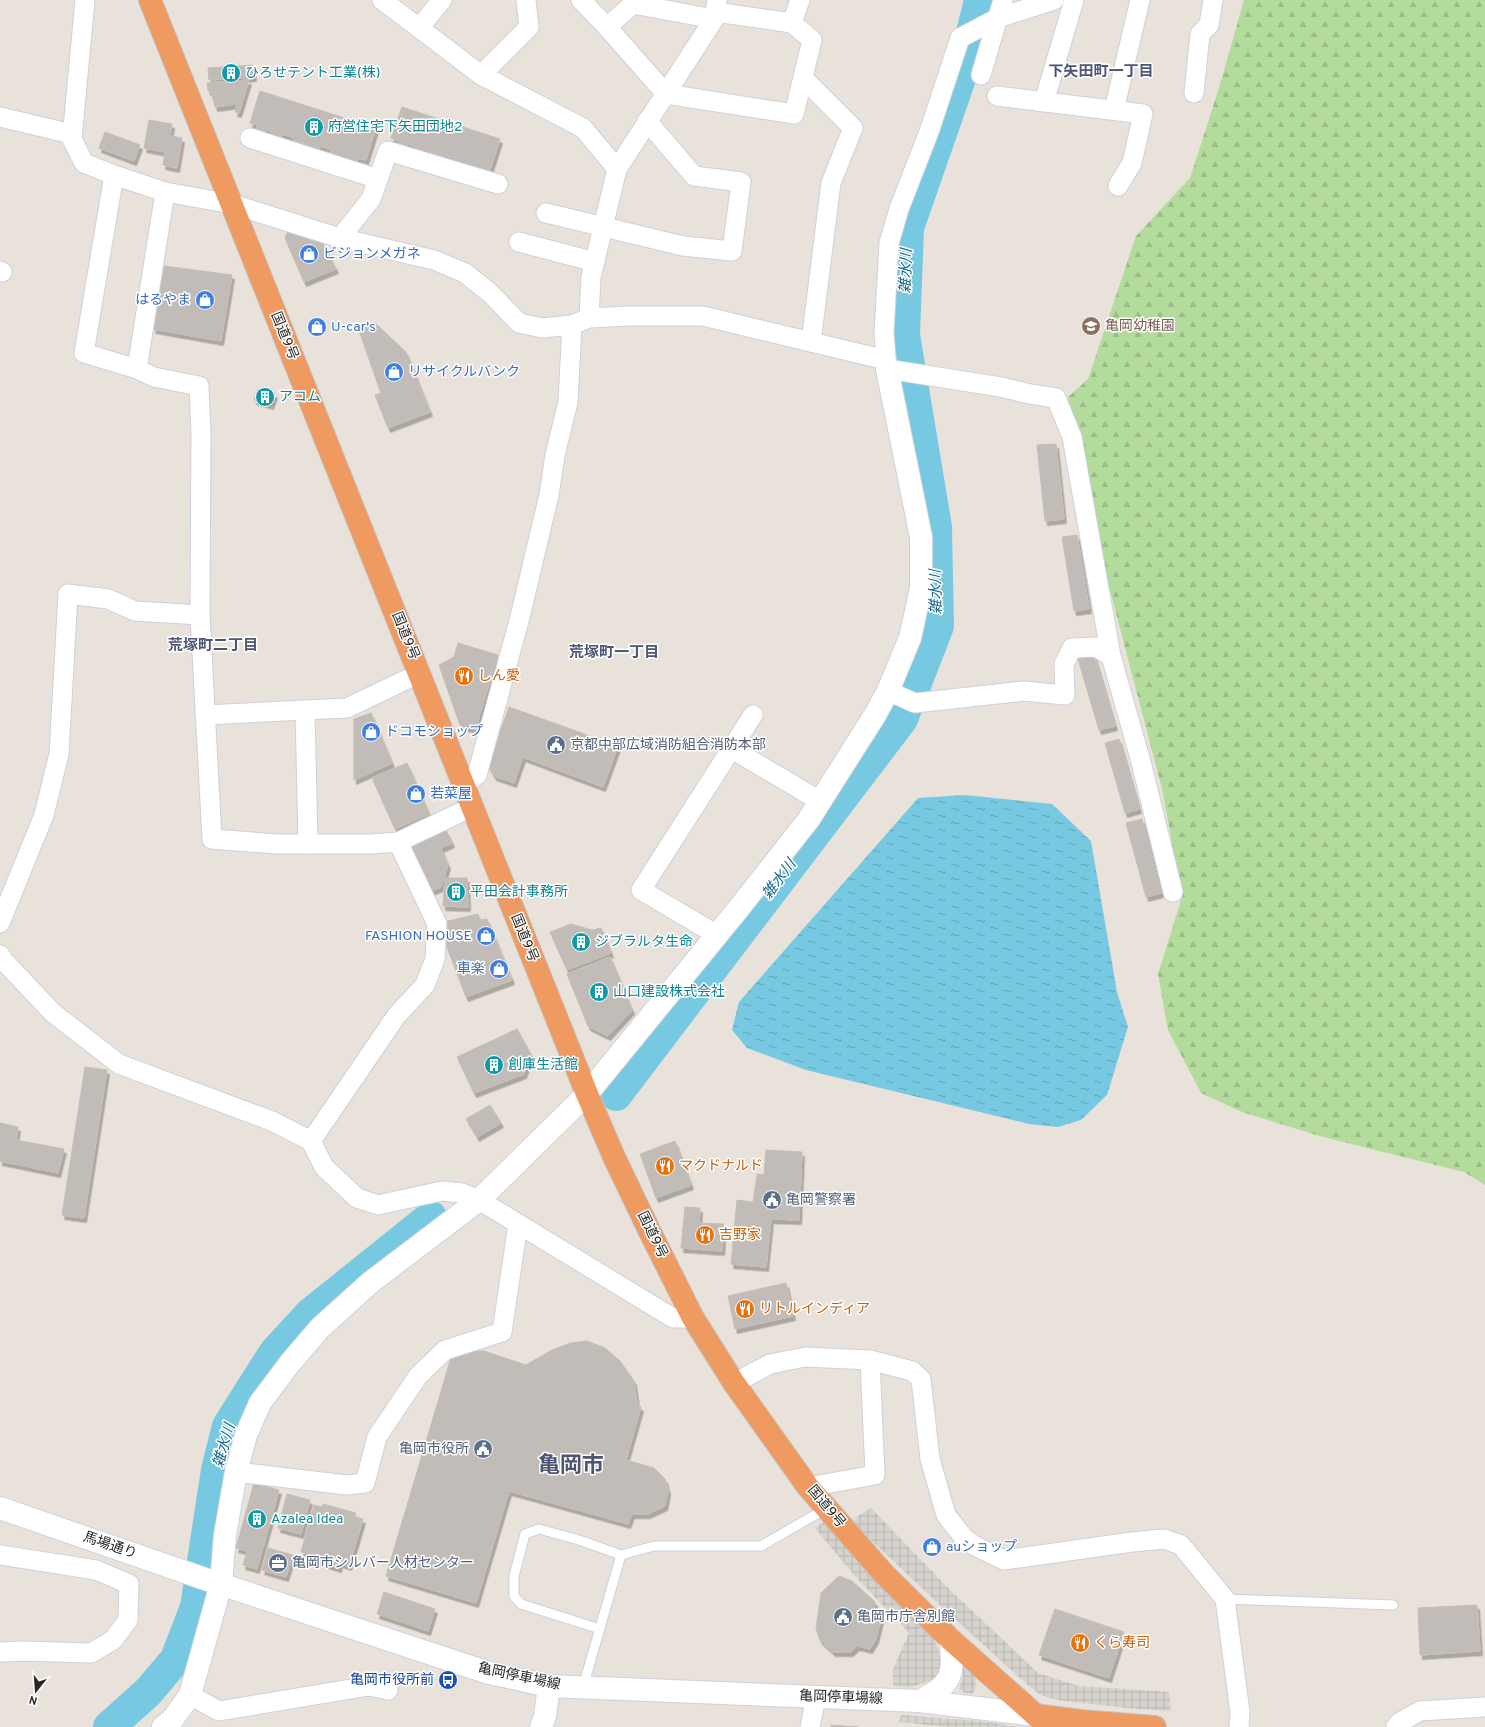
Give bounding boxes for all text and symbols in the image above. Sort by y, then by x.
building icon: ひろせテント工業(株) [220,62,242,84]
district label: 下矢田町一丁目 [1048,63,1154,82]
place label: ひろせテント工業(株) [245,65,381,82]
building icon: 府営住宅下矢田団地2 [303,116,325,138]
place label: 府営住宅下矢田団地2 [328,119,463,136]
shop icon: ビジョンメガネ [298,243,320,265]
place label: ビジョンメガネ [323,246,421,263]
water label: 雑水川 [897,246,917,294]
shop icon: はるやま [194,289,216,311]
place label: はるやま [135,292,191,309]
street label: 国道9号 [267,309,301,363]
school or university icon: 亀岡幼稚園 [1080,315,1102,337]
shop icon: U-car's [306,316,328,338]
place label: 亀岡幼稚園 [1105,318,1175,335]
place label: U-car's [331,319,376,336]
shop icon: リサイクルバンク [383,361,405,383]
place label: リサイクルバンク [408,364,520,381]
building icon: アコム [254,386,276,408]
place label: アコム [279,389,321,406]
water label: 雑水川 [927,567,947,615]
street label: 国道9号 [388,609,422,663]
district label: 荒塚町二丁目 [168,637,258,656]
district label: 荒塚町一丁目 [569,644,659,663]
restaurant icon: しん愛 [453,665,475,687]
place label: しん愛 [478,668,520,685]
shop icon: ドコモショップ [360,721,382,743]
place label: ドコモショップ [385,724,483,741]
public building icon: 京都中部広域消防組合消防本部 [545,734,567,756]
place label: 京都中部広域消防組合消防本部 [570,737,766,754]
shop icon: 若菜屋 [405,783,427,805]
place label: 若菜屋 [430,786,472,803]
water label: 雑水川 [759,855,802,904]
building icon: 平田会計事務所 [445,881,467,903]
place label: 平田会計事務所 [470,884,568,901]
street label: 国道9号 [507,911,541,965]
shop icon: FASHION HOUSE [475,925,497,947]
place label: FASHION HOUSE [365,928,472,945]
building icon: ジブラルタ生命 [570,931,592,953]
place label: ジブラルタ生命 [595,933,693,951]
shop icon: 車楽 [488,958,510,980]
place label: 車楽 [457,961,485,978]
building icon: 山口建設株式会社 [588,981,610,1003]
place label: 山口建設株式会社 [613,984,725,1001]
building icon: 創庫生活館 [483,1054,505,1076]
place label: 創庫生活館 [508,1057,578,1074]
restaurant icon: マクドナルド [654,1155,676,1177]
place label: マクドナルド [679,1158,763,1175]
public building icon: 亀岡警察署 [761,1189,783,1211]
place label: 亀岡警察署 [786,1192,856,1209]
street label: 国道9号 [633,1209,671,1261]
restaurant icon: 吉野家 [694,1224,716,1246]
place label: 吉野家 [719,1227,761,1244]
restaurant icon: リトルインディア [734,1298,756,1320]
place label: リトルインディア [759,1301,870,1318]
water label: 雑水川 [210,1420,241,1470]
public building icon: 亀岡市役所 [472,1438,494,1460]
place label: 亀岡市役所 [399,1441,469,1458]
district label: 亀岡市 [538,1453,604,1480]
street label: 国道9号 [803,1482,849,1532]
building icon: Azalea Idea [246,1508,268,1530]
place label: Azalea Idea [271,1511,343,1528]
street label: 馬場通り [81,1529,139,1563]
shop icon: auショップ [921,1536,943,1558]
place label: auショップ [946,1539,1017,1556]
office icon: 亀岡市シルバー人材センター [267,1552,289,1574]
place label: 亀岡市シルバー人材センター [292,1554,474,1572]
public building icon: 亀岡市庁舎別館 [832,1606,854,1628]
place label: 亀岡市庁舎別館 [857,1609,955,1626]
restaurant icon: くら寿司 [1069,1632,1091,1654]
place label: くら寿司 [1094,1635,1150,1652]
street label: 亀岡停車場線 [476,1660,562,1694]
bus stop icon: 亀岡市役所前 [437,1669,459,1691]
north arrow [16,1671,56,1711]
place label: 亀岡市役所前 [350,1671,434,1689]
street label: 亀岡停車場線 [799,1688,883,1708]
text: N [28,1692,39,1707]

